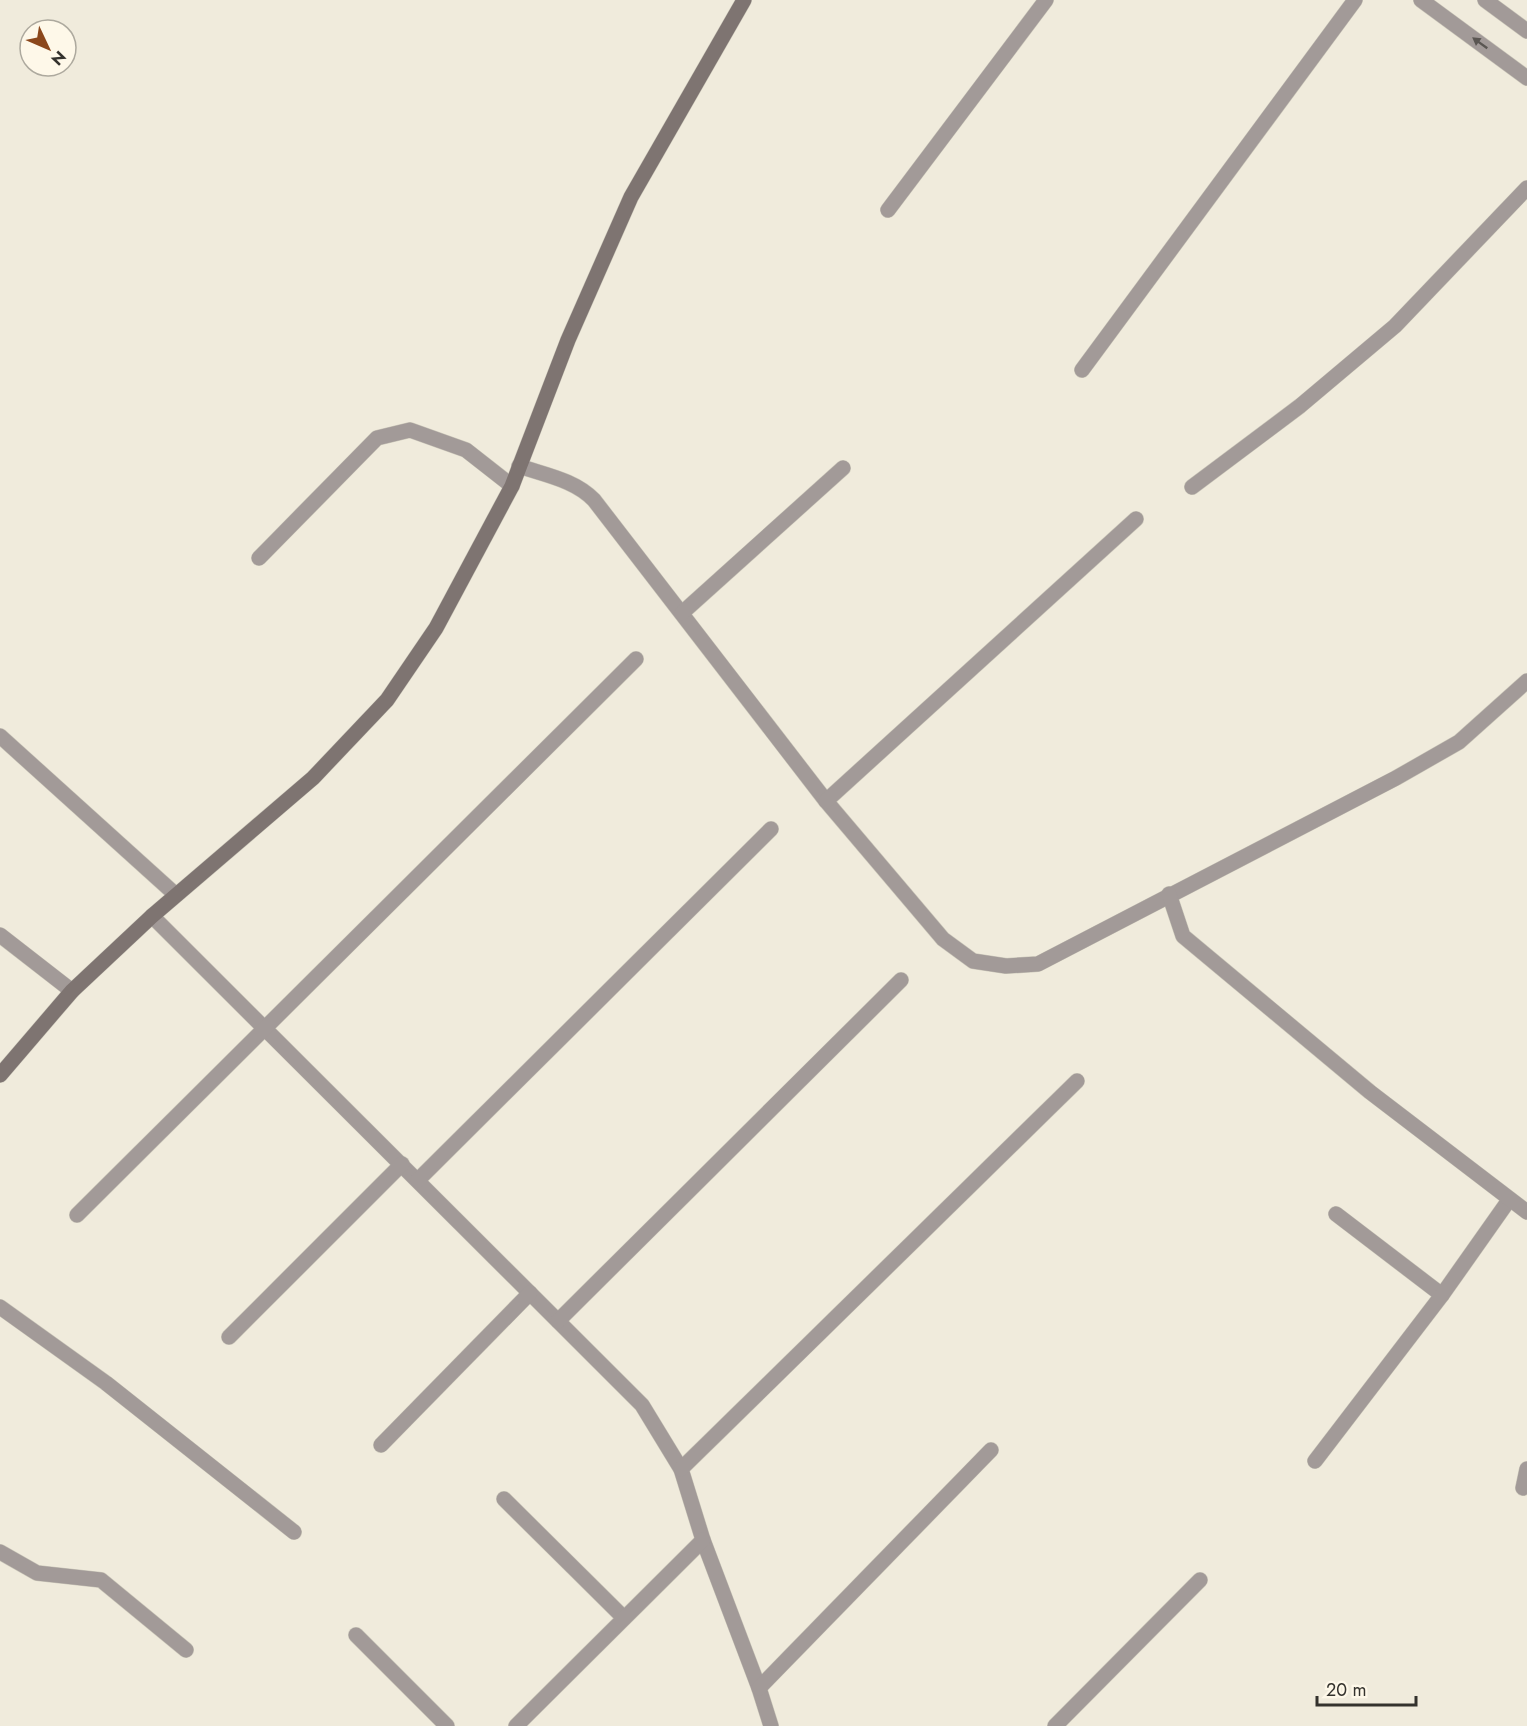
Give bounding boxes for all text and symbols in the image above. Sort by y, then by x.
north arrow [18,18,78,78]
one-way arrow [1472,37,1488,49]
text: N [46,46,71,71]
scale bar [1317,1669,1416,1707]
text: 20 m [1326,1677,1366,1703]

